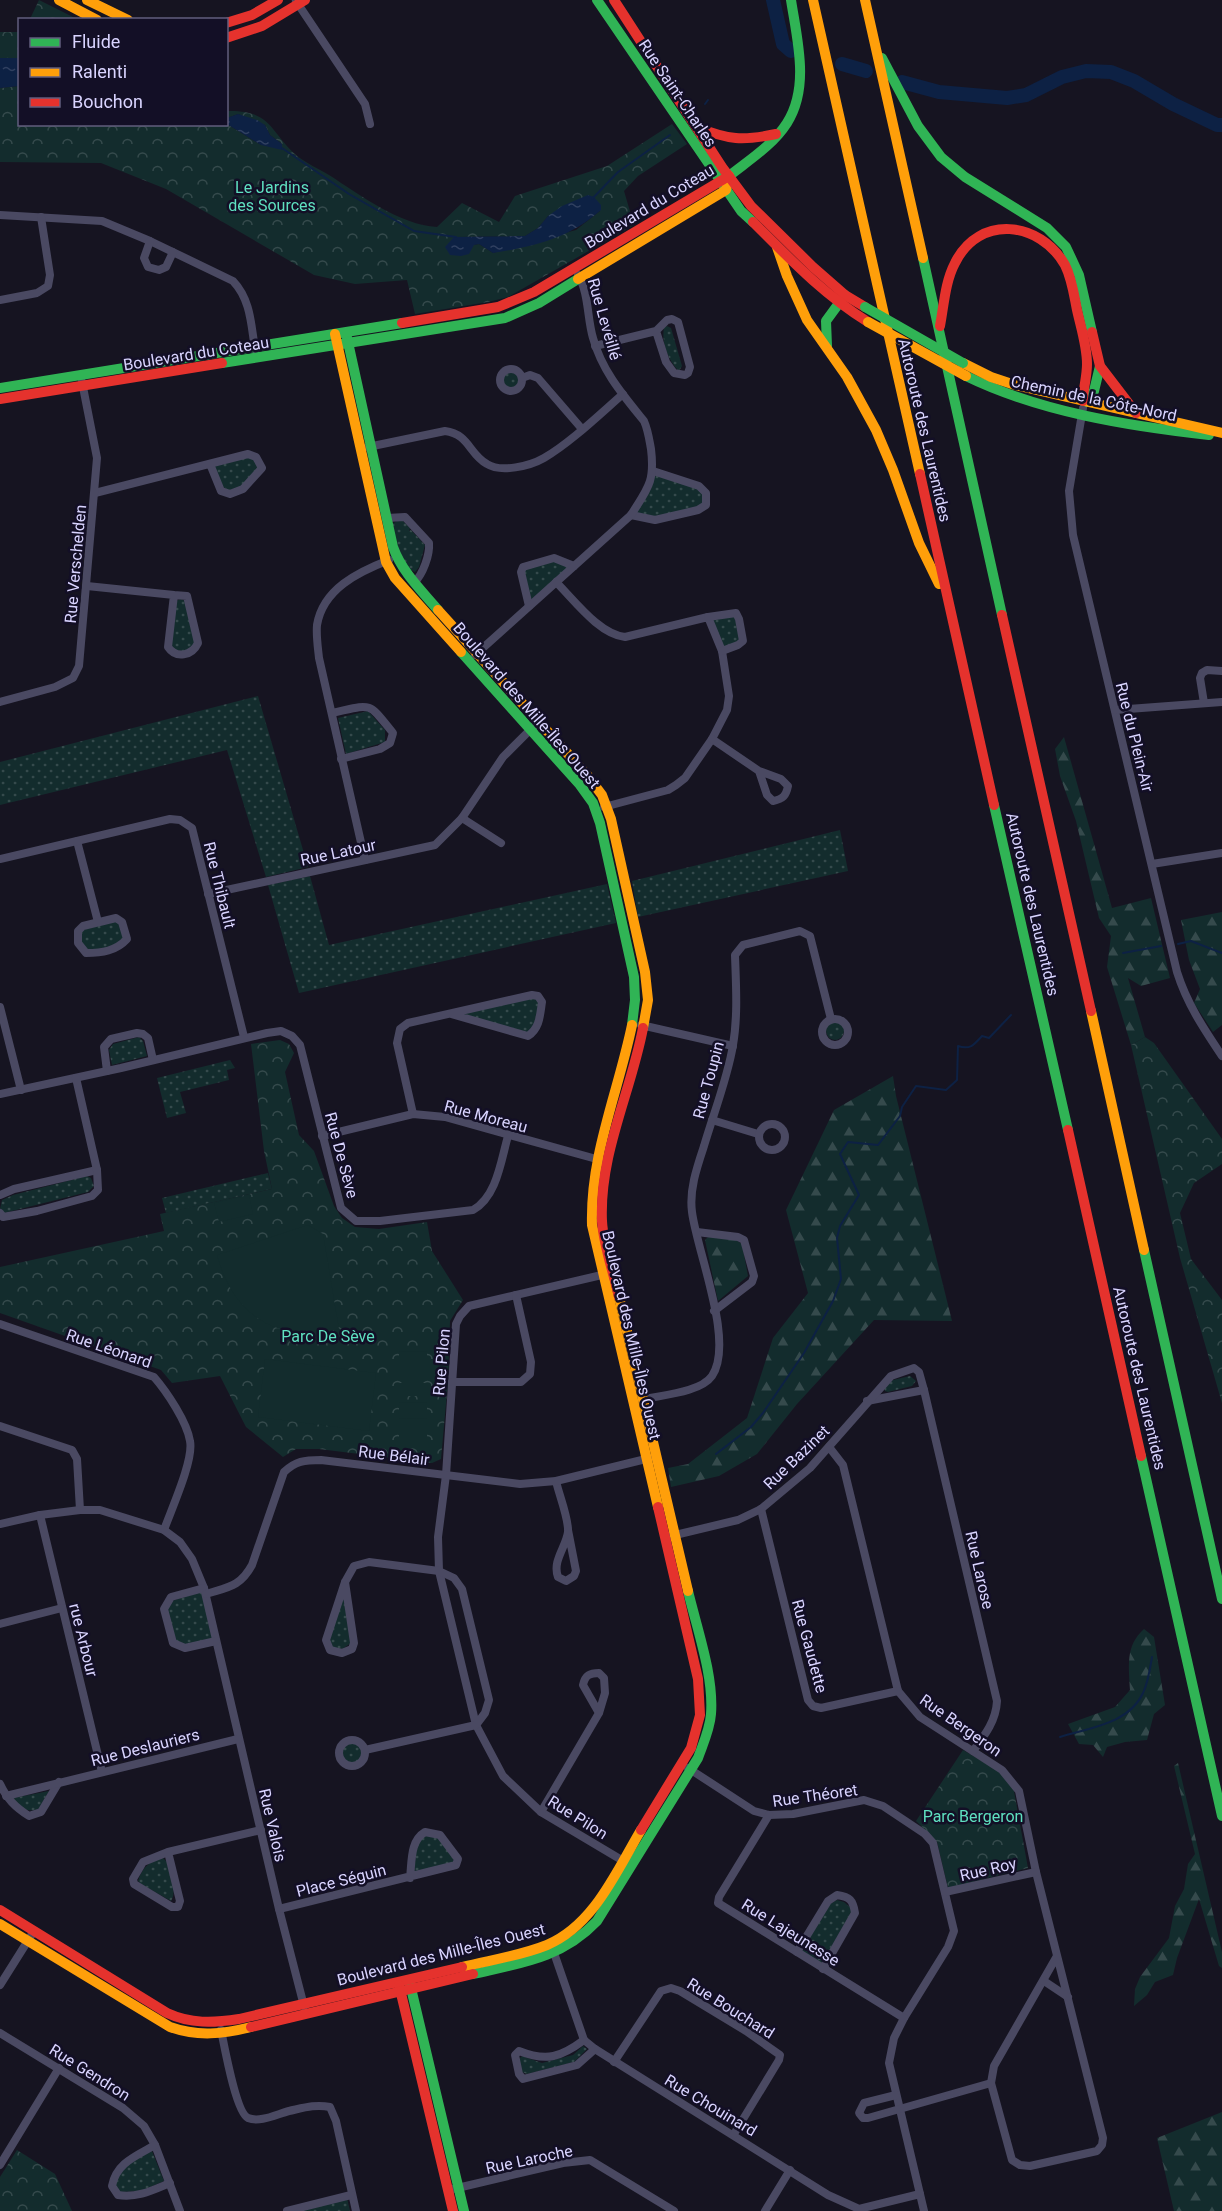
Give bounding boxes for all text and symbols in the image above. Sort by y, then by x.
legend [18,18,228,126]
text: Fluide [72,31,120,52]
street label: Rue Saint-Charles [635,36,721,151]
text: Ralenti [72,61,127,82]
text: Bouchon [72,91,143,112]
street label: Boulevard du Coteau [581,160,717,253]
park label: Le Jardins des Sources [228,178,316,215]
street label: Rue Levéillé [584,276,625,362]
street label: Boulevard du Coteau [122,333,270,374]
street label: Autoroute des Laurentides [894,337,955,524]
street label: Chemin de la Côte-Nord [1009,372,1179,425]
street label: Rue Verschelden [61,504,90,624]
street label: Boulevard des Mille-Îles Ouest [449,618,604,792]
street label: Rue du Plein-Air [1112,680,1157,794]
street label: Autoroute des Laurentides [1002,811,1063,998]
street label: Rue Latour [299,835,378,870]
street label: Rue Thibault [200,840,239,930]
street label: Rue Toupin [689,1039,728,1121]
street label: Rue Moreau [442,1096,530,1137]
street label: Rue De Sève [321,1110,362,1200]
street label: Boulevard des Mille-Îles Ouest [598,1229,665,1441]
street label: Autoroute des Laurentides [1109,1285,1170,1472]
street label: Rue Léonard [64,1325,154,1372]
park label: Parc De Sève [281,1327,375,1346]
street label: Rue Pilon [429,1328,454,1396]
street label: Rue Bazinet [759,1421,833,1493]
street label: Rue Bélair [357,1442,431,1469]
street label: Rue Larose [961,1529,998,1611]
street label: Rue Gaudette [788,1597,831,1695]
street label: rue Arbour [65,1601,102,1679]
street label: Rue Bergeron [916,1690,1005,1761]
street label: Rue Deslauriers [89,1725,201,1770]
street label: Rue Théoret [771,1780,859,1811]
street label: Rue Valois [255,1787,290,1864]
street label: Rue Pilon [544,1792,611,1843]
park label: Parc Bergeron [923,1807,1023,1826]
street label: Rue Roy [958,1854,1019,1885]
street label: Place Séguin [294,1860,388,1901]
street label: Rue Lajeunesse [738,1895,843,1970]
street label: Boulevard des Mille-Îles Ouest [335,1919,547,1990]
street label: Rue Bouchard [684,1974,778,2043]
street label: Rue Gendron [46,2040,134,2105]
street label: Rue Chouinard [661,2070,760,2140]
street label: Rue Laroche [484,2141,574,2178]

